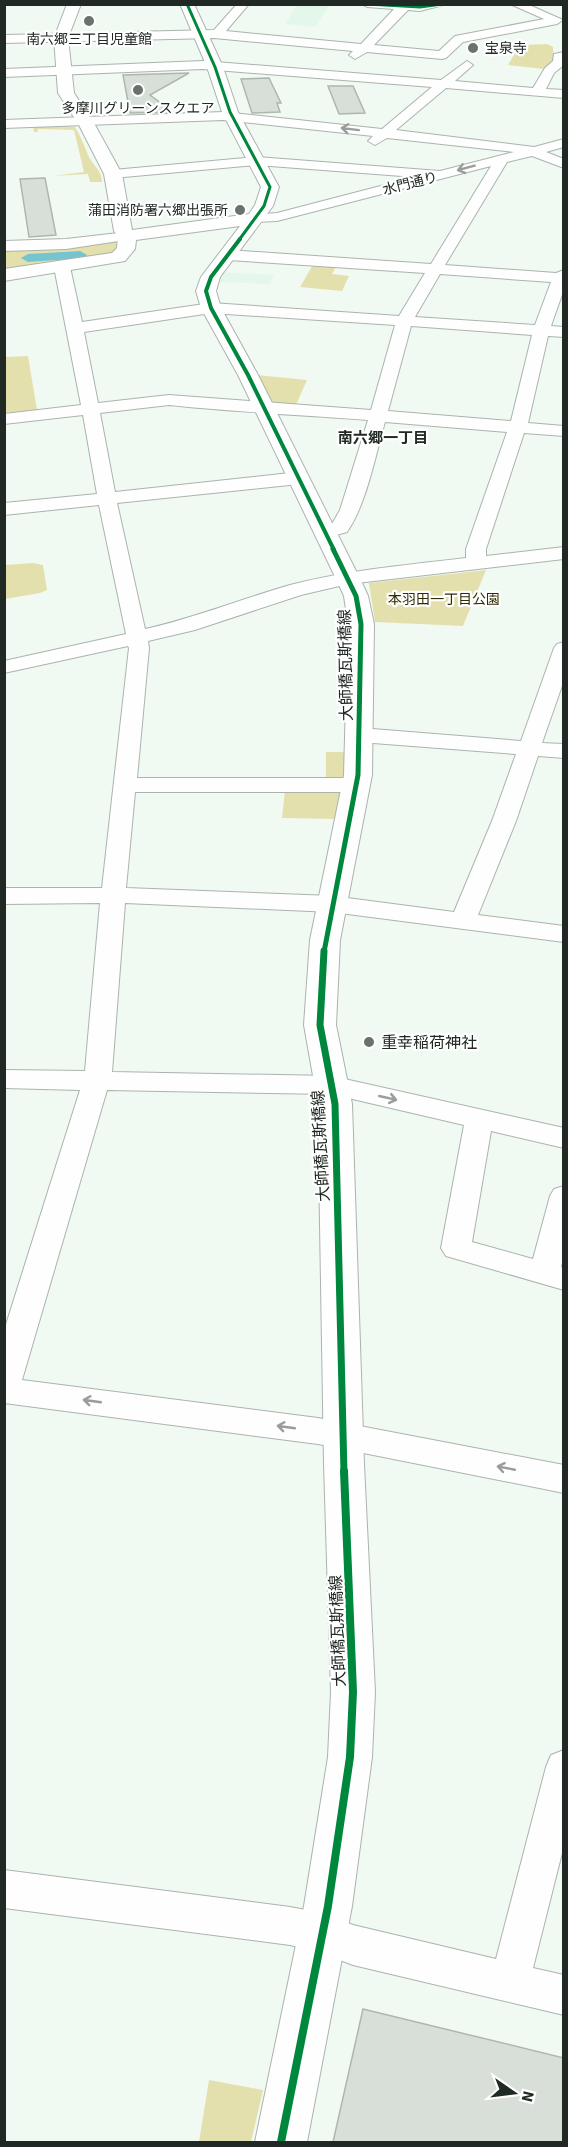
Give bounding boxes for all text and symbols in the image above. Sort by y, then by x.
marker: 南六郷三丁目児童館 [82,14,96,28]
place label: 南六郷三丁目児童館 [26,30,152,50]
place label: 宝泉寺 [485,39,527,59]
marker: 宝泉寺 [466,41,480,55]
marker: 多摩川グリーンスクエア [131,83,145,97]
place label: 多摩川グリーンスクエア [61,99,215,119]
one-way arrow [341,124,360,135]
one-way arrow [457,163,476,175]
street label: 水門通り [381,167,440,200]
place label: 蒲田消防署六郷出張所 [88,201,228,221]
marker: 蒲田消防署六郷出張所 [233,203,247,217]
district label: 南六郷一丁目 [338,428,428,449]
park label: 本羽田一丁目公園 [388,590,500,610]
street label: 大師橋瓦斯橋線 [334,609,358,721]
place label: 重幸稲荷神社 [381,1032,477,1054]
marker: 重幸稲荷神社 [362,1035,376,1049]
street label: 大師橋瓦斯橋線 [307,1089,335,1202]
one-way arrow [378,1093,397,1104]
one-way arrow [83,1396,103,1407]
one-way arrow [276,1421,296,1432]
one-way arrow [497,1462,516,1473]
street label: 大師橋瓦斯橋線 [325,1575,351,1687]
north arrow [484,2063,544,2123]
text: N [516,2089,540,2104]

